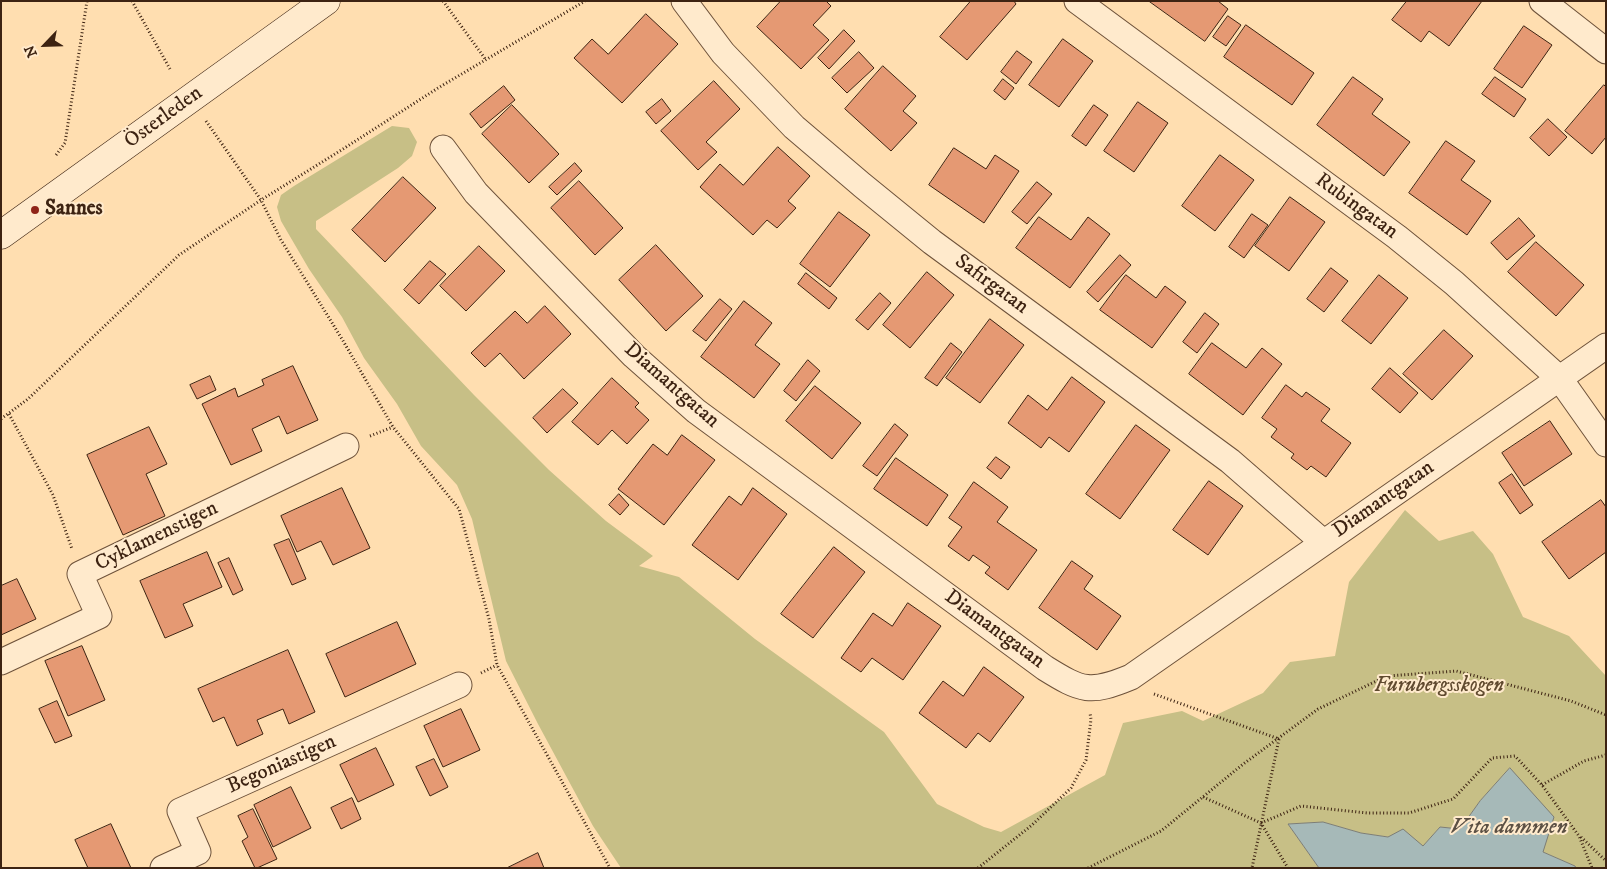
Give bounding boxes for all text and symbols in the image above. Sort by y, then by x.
north arrow [20,20,70,70]
text: N [21,42,42,60]
street label: Österleden [120,81,208,155]
street label: Rubingatan [1310,169,1402,245]
place label: Sannes [45,197,103,223]
marker: Sannes [29,204,41,216]
street label: Safirgatan [949,250,1033,320]
street label: Diamantgatan [618,338,724,434]
street label: Diamantgatan [1328,456,1440,544]
street label: Cyklamenstigen [91,496,223,578]
street label: Diamantgatan [939,585,1049,675]
park label: Furubergsskogen [1374,674,1504,700]
street label: Begoniastigen [224,730,340,800]
water label: Vita dammen [1450,815,1568,841]

